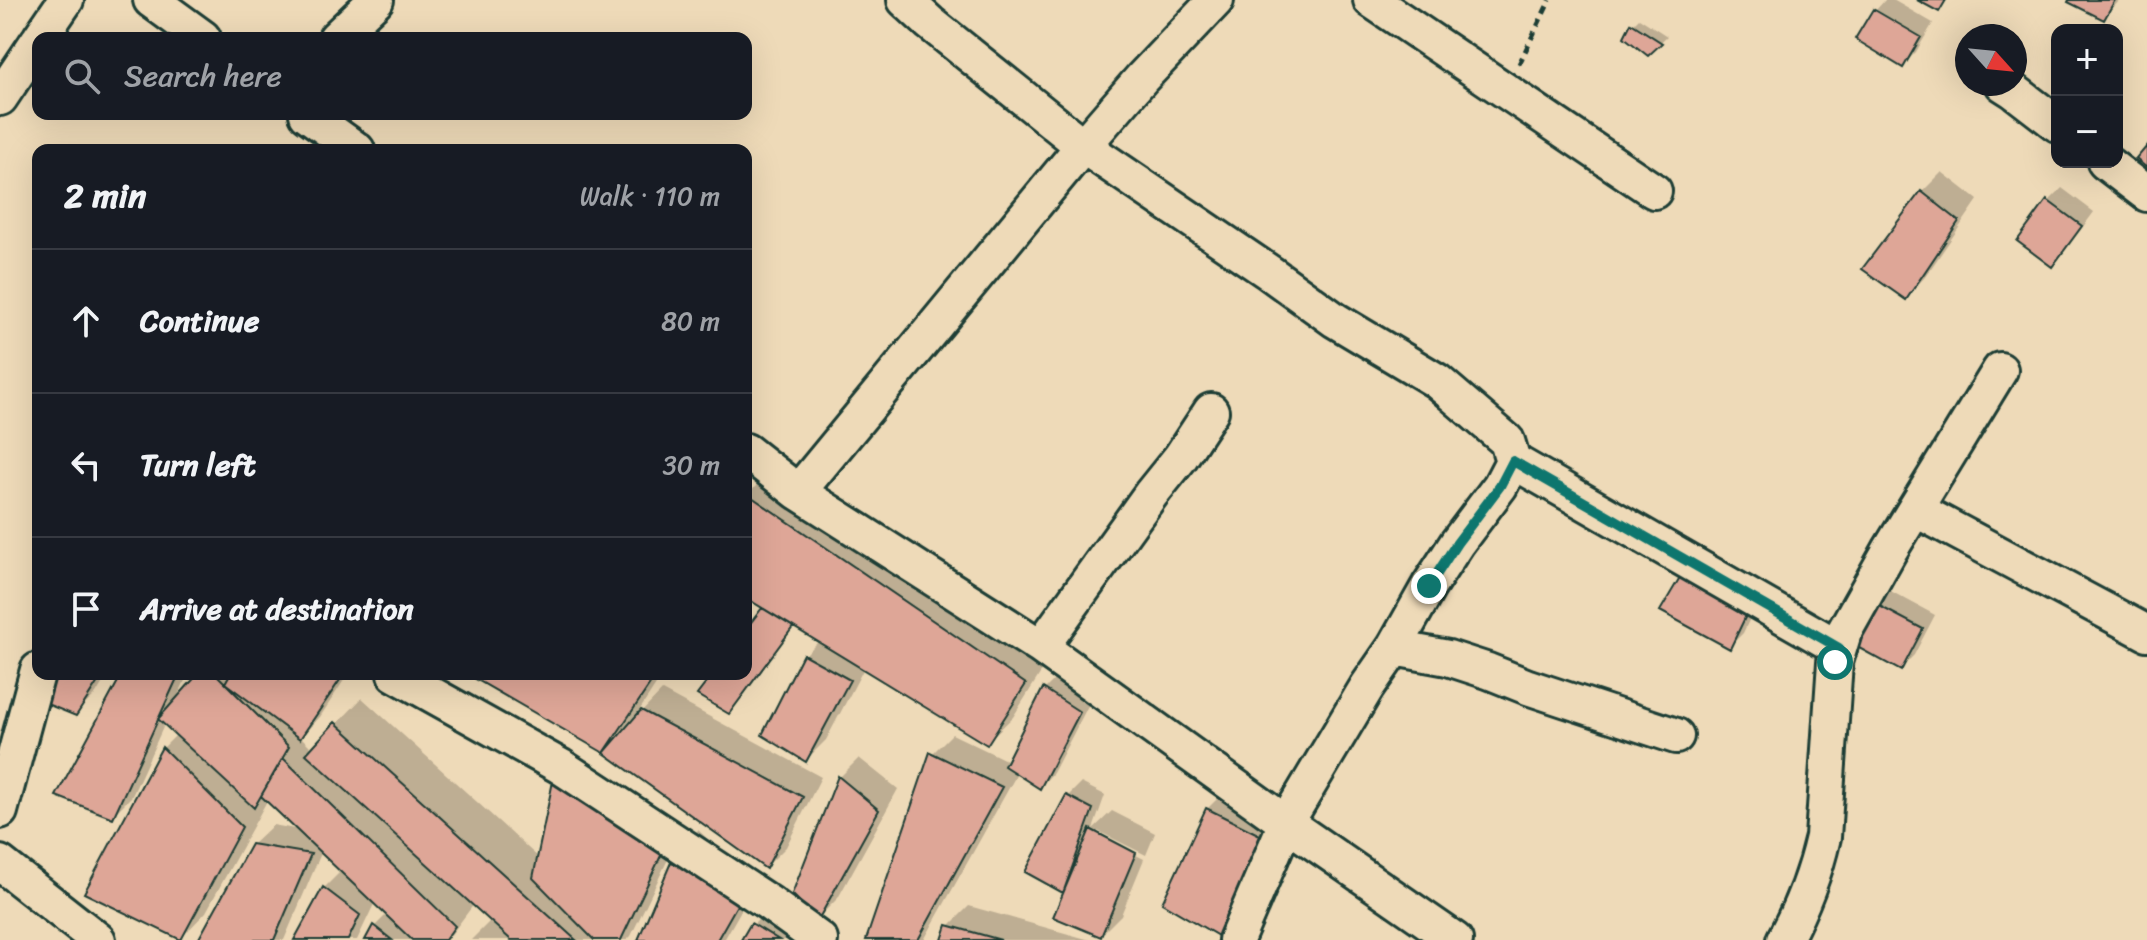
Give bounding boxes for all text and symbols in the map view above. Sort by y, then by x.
north arrow [1955,24,2027,96]
map controls [2051,24,2123,168]
button: + [2051,24,2123,96]
search box [32,32,752,120]
text: Search here [124,49,282,103]
icon: search [60,54,104,98]
button: − [2051,96,2123,168]
text: 2 min [64,166,146,226]
text: Walk · 110 m [580,173,720,219]
text: Continue [140,294,259,348]
text: 80 m [661,298,720,344]
icon: ahead [64,299,108,343]
text: Turn left [140,438,256,492]
text: 30 m [663,442,720,488]
icon: left [64,443,108,487]
route end [1411,568,1447,604]
text: Arrive at destination [140,582,414,636]
icon: arrive [64,587,108,631]
route start [1817,644,1853,680]

